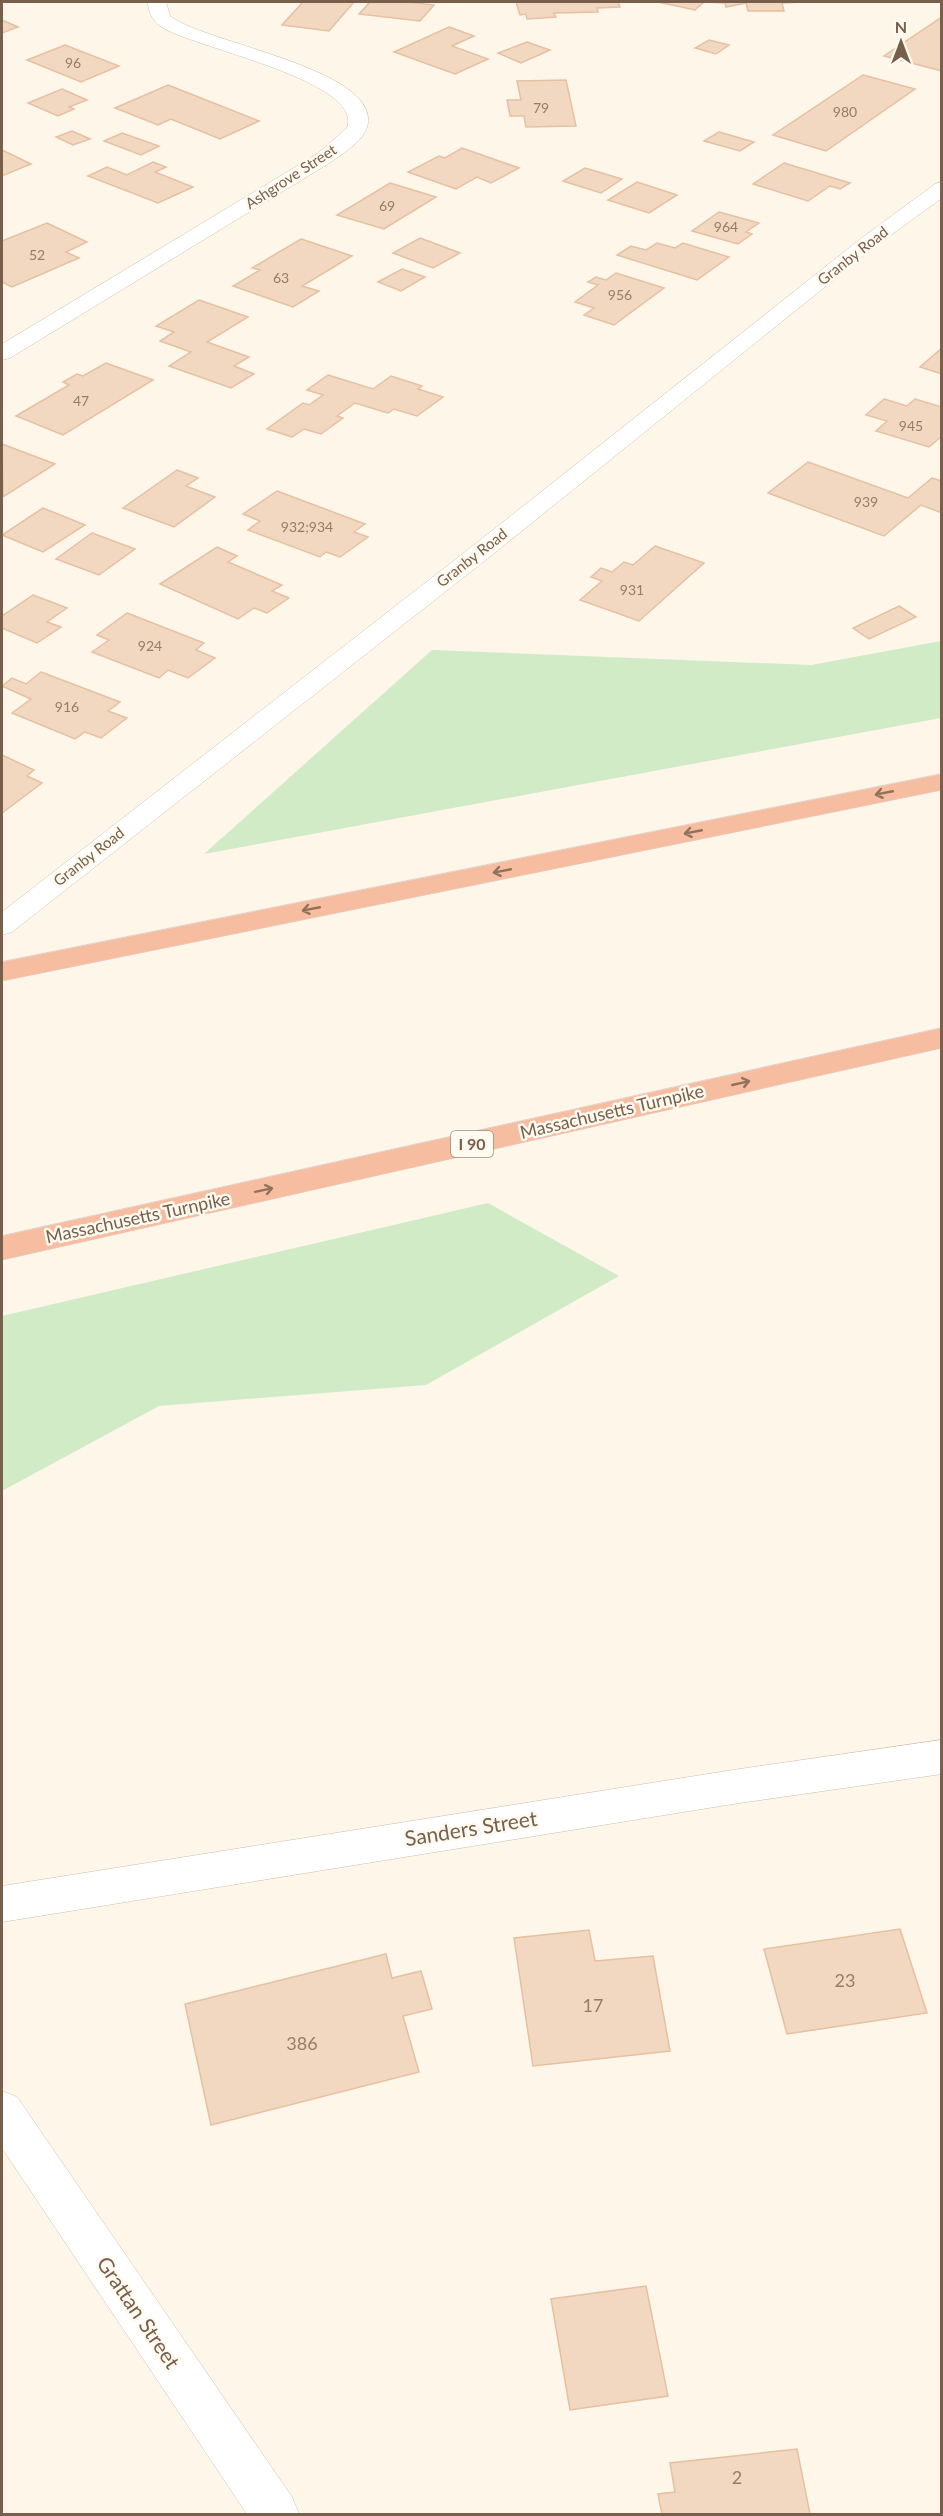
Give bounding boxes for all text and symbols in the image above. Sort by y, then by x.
north arrow [871,12,931,72]
text: N [895,17,907,36]
house number: 96 [65,54,81,71]
house number: 79 [533,99,549,116]
house number: 980 [833,103,857,120]
street label: Ashgrove Street [241,140,340,212]
house number: 69 [379,197,395,214]
house number: 964 [714,218,738,235]
street label: Granby Road [813,222,891,288]
house number: 52 [29,246,45,263]
house number: 63 [273,269,289,286]
house number: 956 [608,286,632,303]
house number: 47 [73,392,89,409]
house number: 945 [899,417,923,434]
house number: 939 [854,493,878,510]
house number: 932;934 [281,518,333,535]
street label: Granby Road [432,524,510,590]
house number: 931 [620,581,644,598]
house number: 924 [138,637,162,654]
house number: 916 [55,698,79,715]
one-way arrow [875,788,894,799]
street label: Granby Road [49,823,127,889]
one-way arrow [684,827,703,838]
one-way arrow [493,866,512,877]
one-way arrow [301,904,321,915]
one-way arrow [730,1077,750,1088]
street label: Massachusetts Turnpike [518,1079,706,1143]
road number: I 90 [451,1131,493,1157]
one-way arrow [254,1184,273,1196]
street label: Massachusetts Turnpike [44,1187,232,1247]
street label: Sanders Street [403,1805,539,1850]
house number: 23 [835,1969,855,1991]
house number: 17 [583,1994,603,2016]
house number: 386 [286,2032,318,2054]
street label: Grattan Street [92,2251,186,2373]
house number: 2 [732,2466,742,2488]

